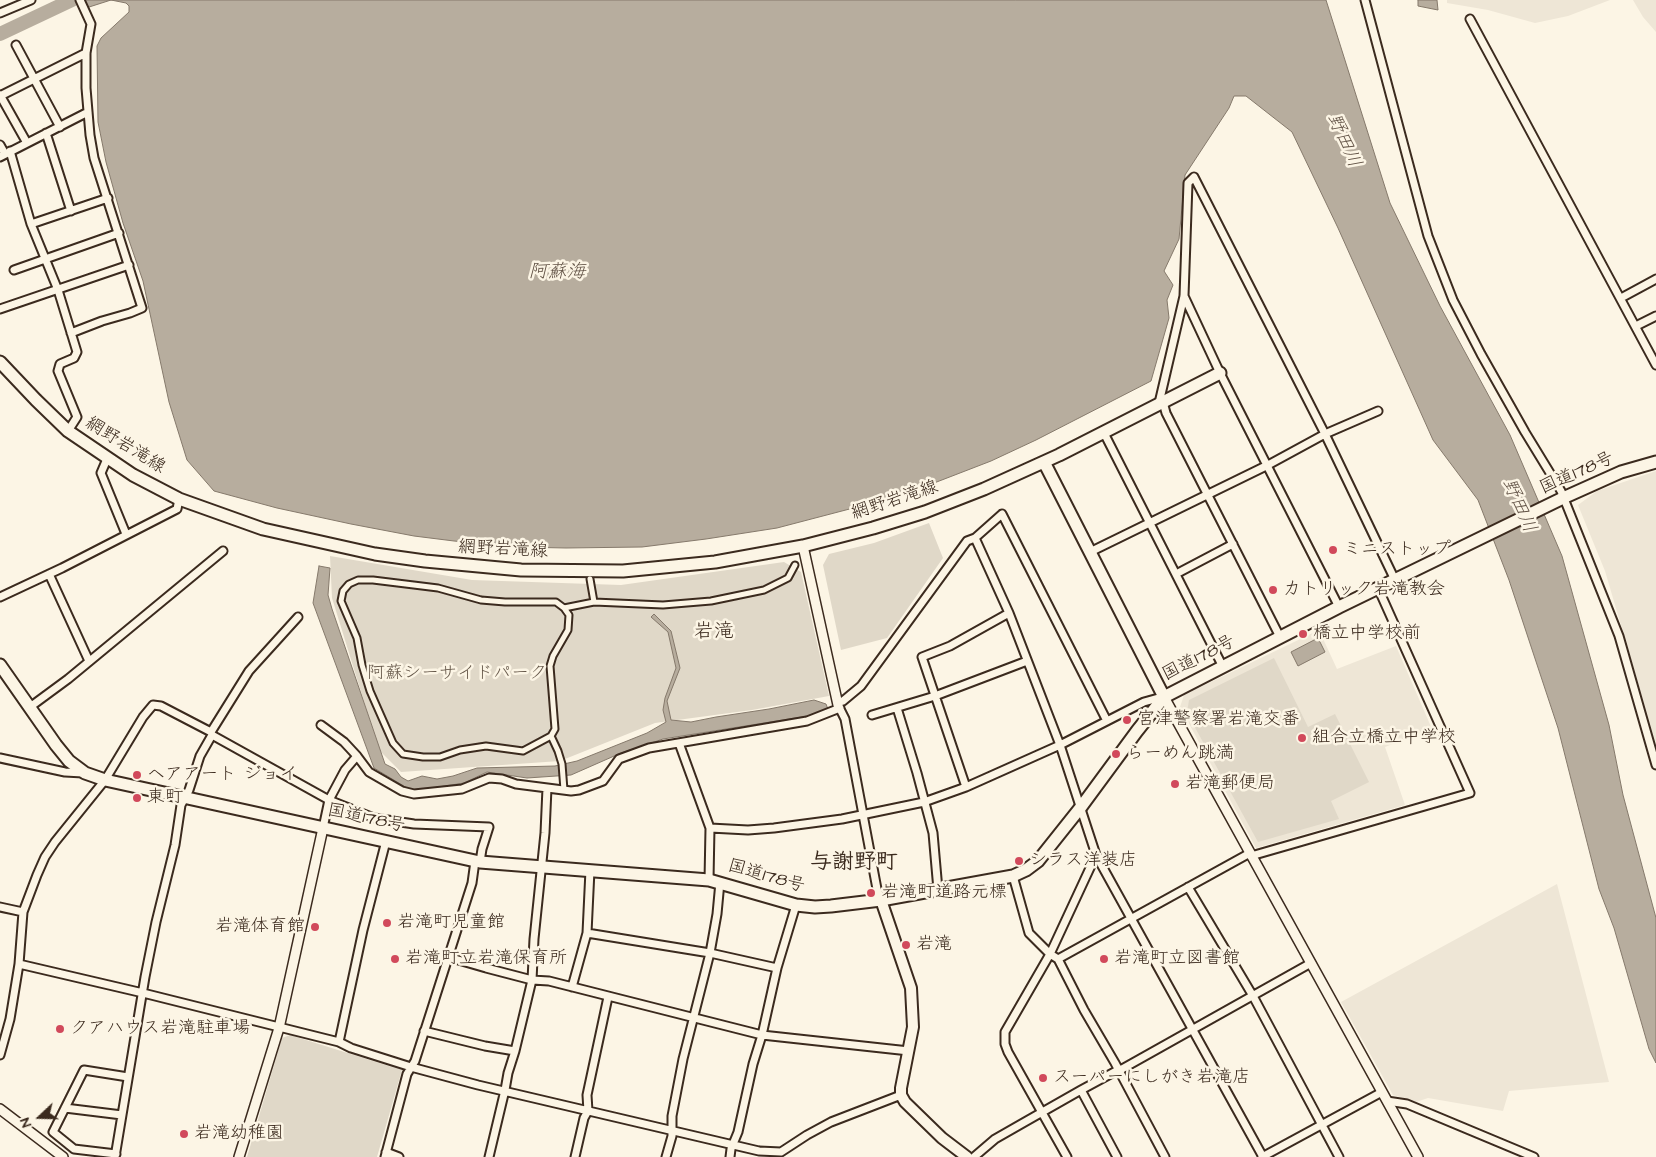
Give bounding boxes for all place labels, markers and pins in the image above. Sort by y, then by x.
place label: ミニストップ [1343,539,1451,561]
marker: ミニストップ [1327,544,1339,556]
place label: カトリック岩滝教会 [1283,579,1445,601]
marker: カトリック岩滝教会 [1267,584,1279,596]
place label: 橋立中学校前 [1313,623,1421,645]
marker: 橋立中学校前 [1297,628,1309,640]
place label: 宮津警察署岩滝交番 [1137,709,1299,731]
marker: 宮津警察署岩滝交番 [1121,714,1133,726]
place label: 組合立橋立中学校 [1312,727,1456,749]
marker: 組合立橋立中学校 [1296,732,1308,744]
place label: らーめん跳満 [1126,743,1234,765]
marker: らーめん跳満 [1110,748,1122,760]
place label: ヘアアート ジョイ [147,764,297,786]
marker: ヘアアート ジョイ [131,769,143,781]
place label: 岩滝郵便局 [1185,773,1275,795]
marker: 岩滝郵便局 [1169,778,1181,790]
place label: 東町 [147,787,183,809]
marker: 東町 [131,792,143,804]
place label: シラス洋装店 [1029,850,1137,872]
marker: シラス洋装店 [1013,855,1025,867]
place label: 岩滝町道路元標 [881,882,1007,904]
marker: 岩滝町道路元標 [865,887,877,899]
place label: 岩滝町児童館 [397,912,505,934]
place label: 岩滝体育館 [215,916,305,938]
marker: 岩滝町児童館 [381,917,393,929]
marker: 岩滝体育館 [309,921,321,933]
place label: 岩滝 [916,934,952,956]
marker: 岩滝 [900,939,912,951]
place label: 岩滝町立岩滝保育所 [405,948,567,970]
place label: 岩滝町立図書館 [1114,948,1240,970]
marker: 岩滝町立岩滝保育所 [389,953,401,965]
marker: 岩滝町立図書館 [1098,953,1110,965]
place label: クアハウス岩滝駐車場 [70,1018,250,1040]
marker: クアハウス岩滝駐車場 [54,1023,66,1035]
place label: スーパーにしがき岩滝店 [1053,1067,1250,1089]
marker: スーパーにしがき岩滝店 [1037,1072,1049,1084]
place label: 岩滝幼稚園 [194,1123,284,1145]
marker: 岩滝幼稚園 [178,1128,190,1140]

